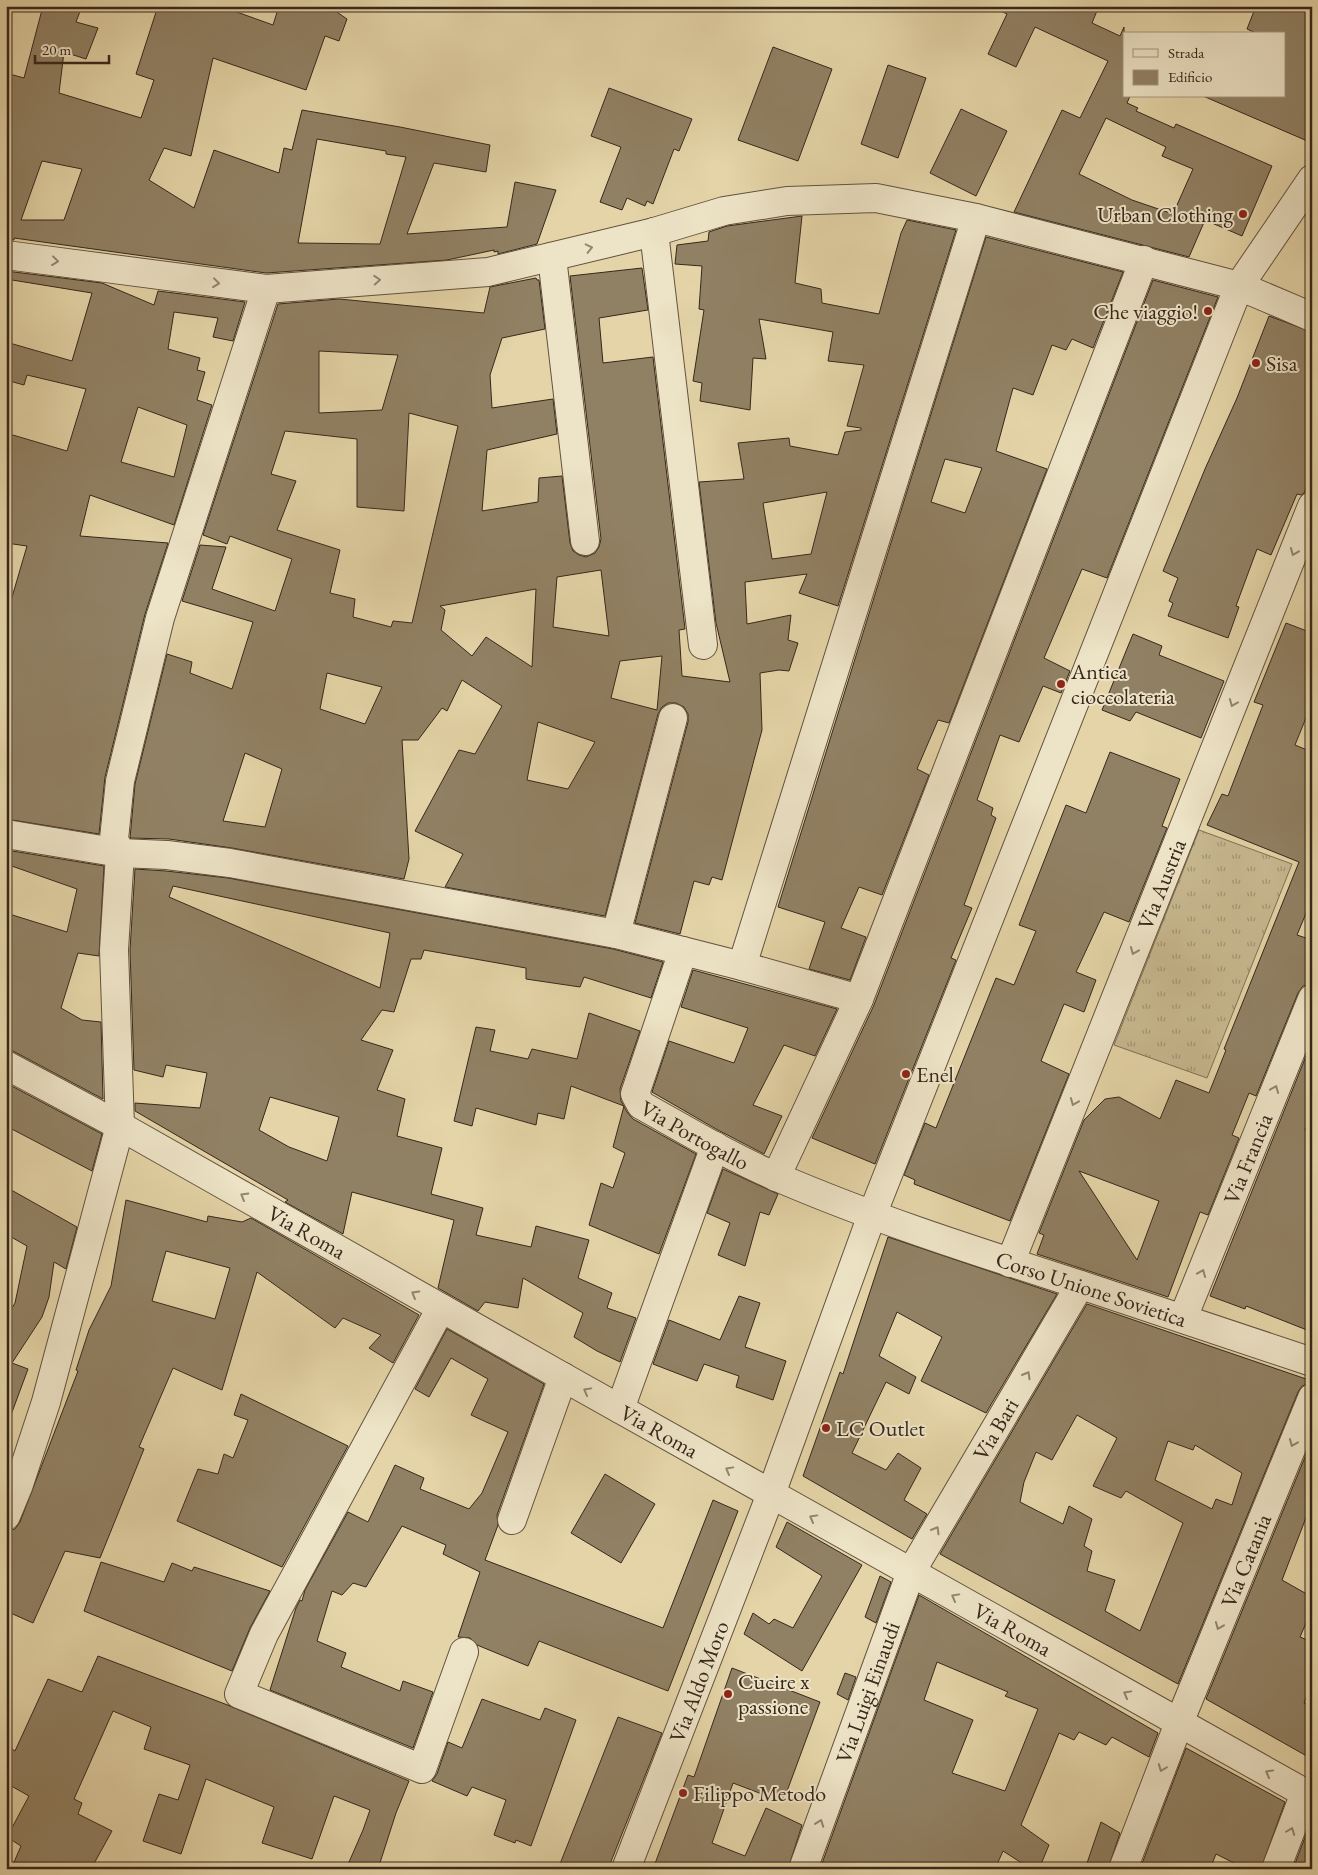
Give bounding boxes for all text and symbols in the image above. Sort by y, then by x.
scale bar [35,32,109,64]
legend [1123,32,1286,98]
text: 20 m [42,40,71,59]
text: Strada [1168,43,1204,62]
text: Edificio [1168,67,1212,86]
place label: Urban Clothing [1097,200,1233,229]
marker: Urban Clothing [1237,208,1249,220]
one-way arrow [585,243,594,254]
one-way arrow [50,256,59,266]
one-way arrow [374,275,382,286]
one-way arrow [211,277,220,287]
place label: Che viaggio! [1093,297,1198,326]
marker: Che viaggio! [1202,305,1214,317]
place label: Sisa [1266,349,1298,378]
marker: Sisa [1250,357,1262,369]
one-way arrow [1289,547,1299,555]
place label: Antica cioccolateria [1070,657,1175,711]
marker: Antica cioccolateria [1055,678,1067,690]
one-way arrow [1229,698,1239,706]
street label: Via Austria [1131,834,1193,934]
one-way arrow [1130,946,1141,955]
place label: Enel [916,1060,954,1089]
marker: Enel [900,1068,912,1080]
one-way arrow [1269,1086,1279,1094]
street label: Via Portogallo [635,1094,754,1177]
one-way arrow [1070,1097,1080,1106]
street label: Via Francia [1217,1109,1279,1208]
one-way arrow [240,1192,249,1202]
street label: Via Roma [262,1199,351,1266]
street label: Corso Unione Sovietica [992,1244,1191,1334]
one-way arrow [1195,1269,1206,1278]
one-way arrow [412,1290,421,1300]
one-way arrow [1020,1371,1030,1380]
one-way arrow [584,1387,593,1397]
street label: Via Bari [966,1393,1025,1466]
street label: Via Roma [615,1398,704,1465]
place label: LC Outlet [836,1414,925,1443]
marker: LC Outlet [820,1422,832,1434]
one-way arrow [1289,1438,1300,1447]
one-way arrow [725,1467,734,1477]
street label: Via Catania [1214,1509,1278,1612]
one-way arrow [810,1514,819,1524]
one-way arrow [929,1527,939,1536]
one-way arrow [951,1593,960,1603]
street label: Via Roma [968,1596,1057,1663]
street label: Via Aldo Moro [662,1616,736,1747]
street label: Via Luigi Einaudi [829,1618,907,1767]
one-way arrow [1214,1621,1225,1630]
place label: Cucire x passione [738,1667,810,1721]
marker: Cucire x passione [722,1688,734,1700]
one-way arrow [1124,1690,1133,1700]
one-way arrow [1157,1763,1168,1772]
one-way arrow [1266,1769,1275,1779]
place label: Filippo Metodo [693,1779,826,1808]
marker: Filippo Metodo [677,1787,689,1799]
one-way arrow [814,1819,824,1828]
one-way arrow [1284,1827,1295,1836]

